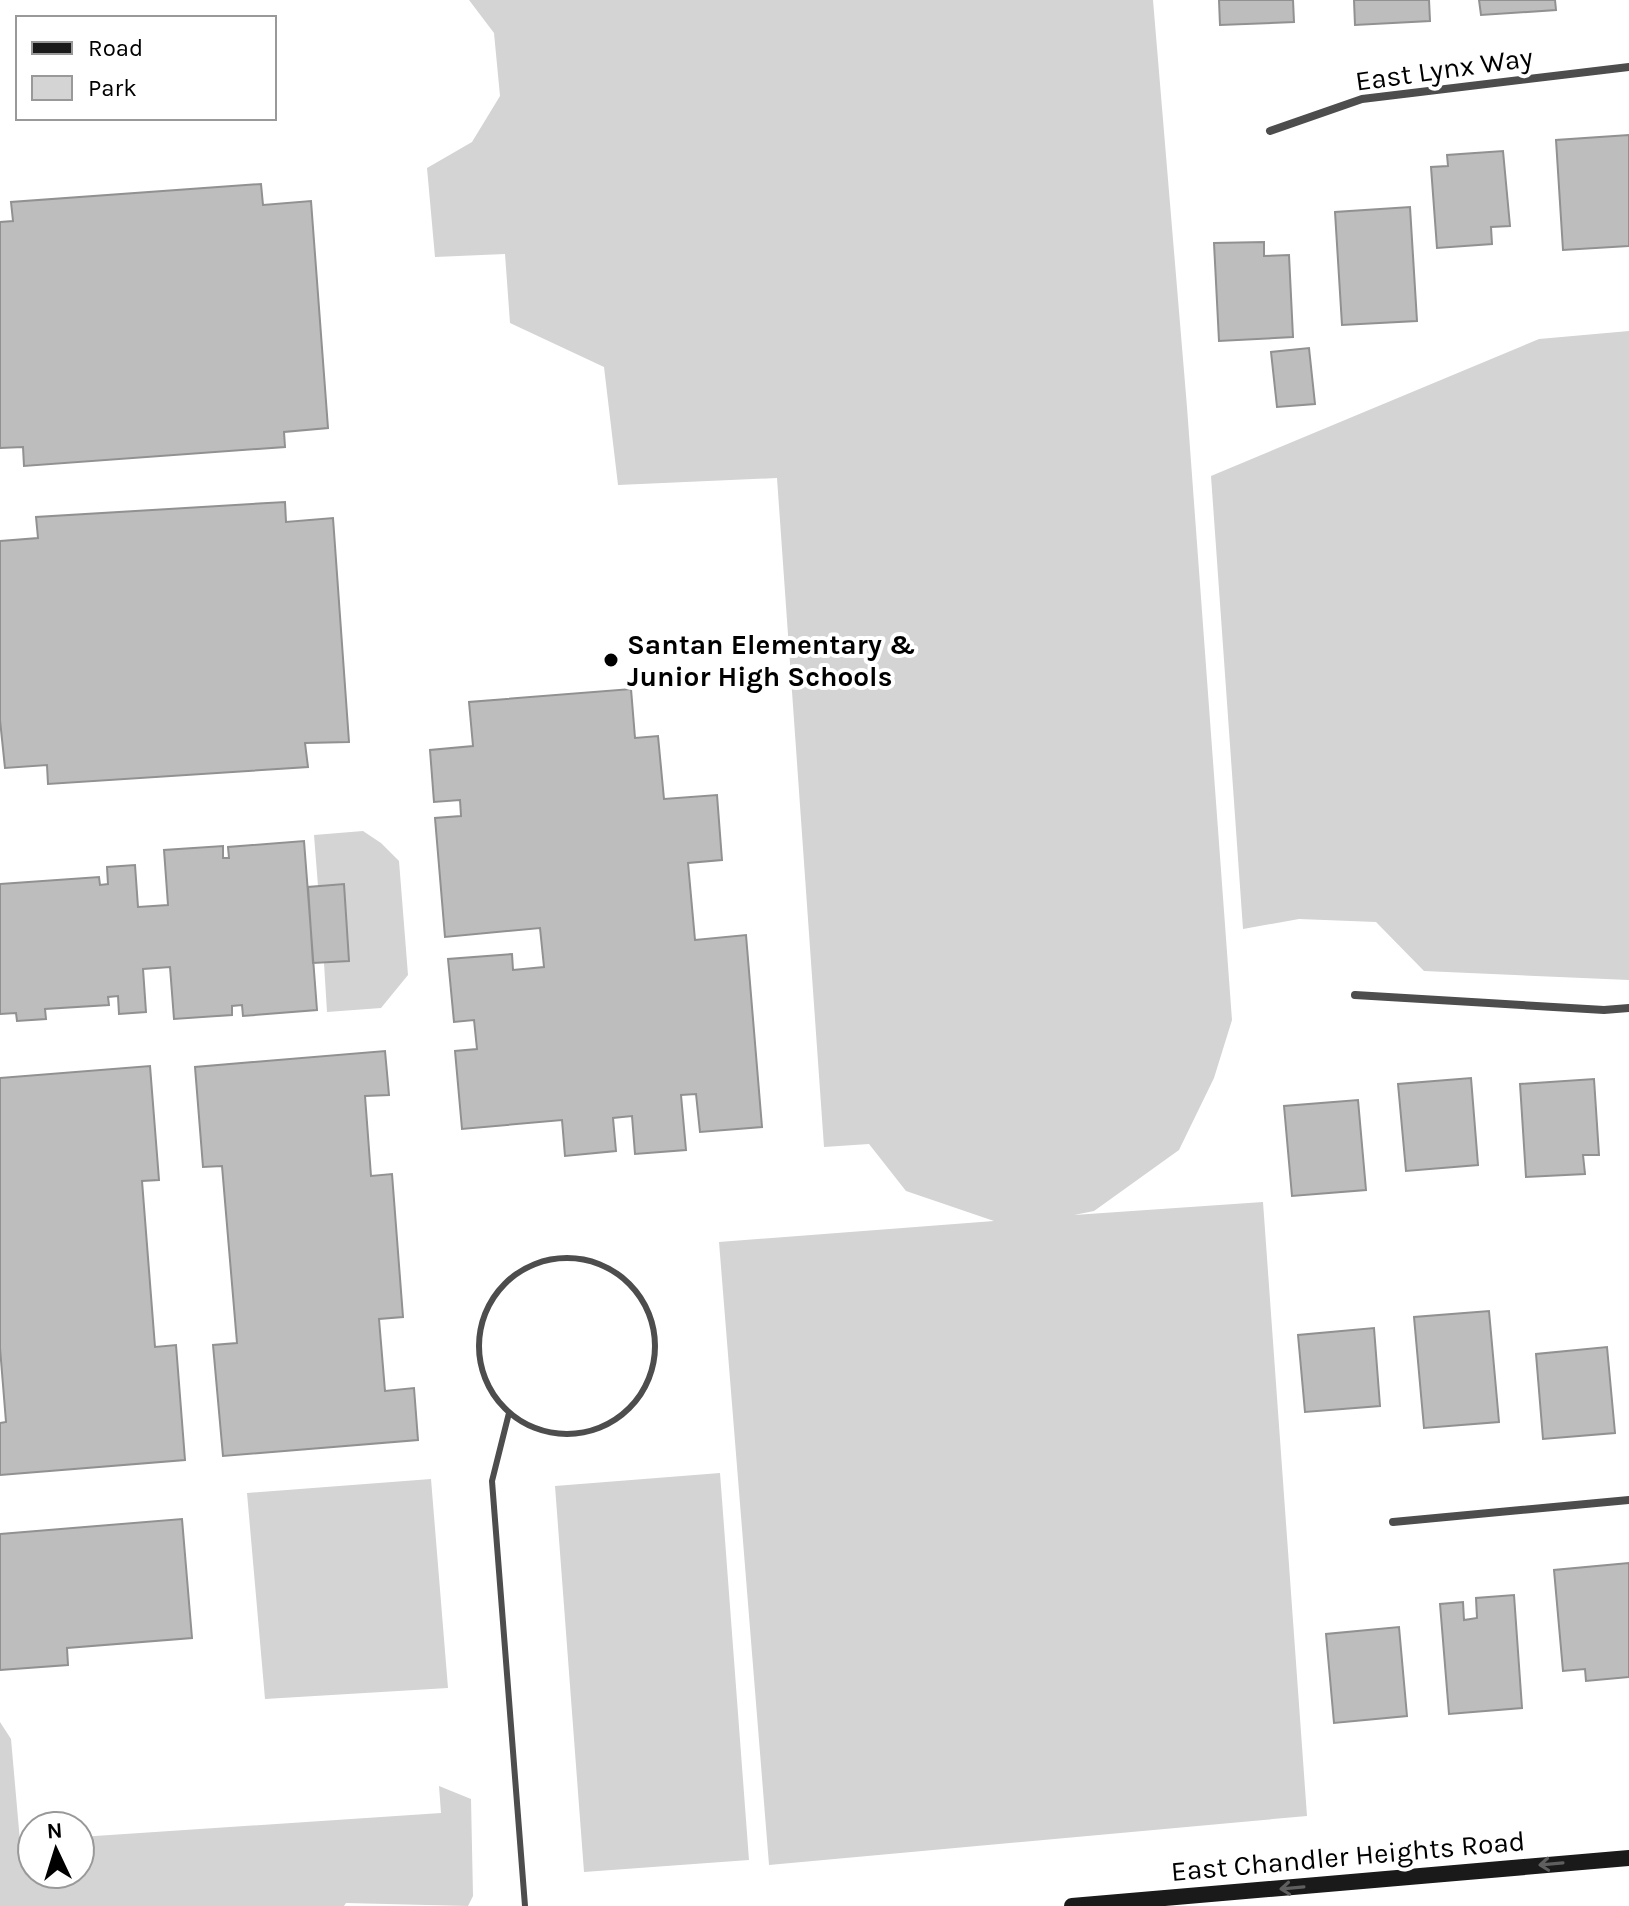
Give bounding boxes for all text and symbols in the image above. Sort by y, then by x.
legend [16,16,276,120]
text: Road [88,34,143,62]
street label: East Lynx Way [1353,40,1535,98]
text: Park [88,74,137,102]
place label: Santan Elementary & Junior High Schools [627,628,916,693]
marker: Santan Elementary & Junior High Schools [602,651,620,669]
north arrow [16,1810,96,1890]
text: N [46,1818,63,1845]
street label: East Chandler Heights Road [1169,1824,1527,1888]
one-way arrow [1538,1857,1565,1872]
one-way arrow [1279,1881,1306,1896]

